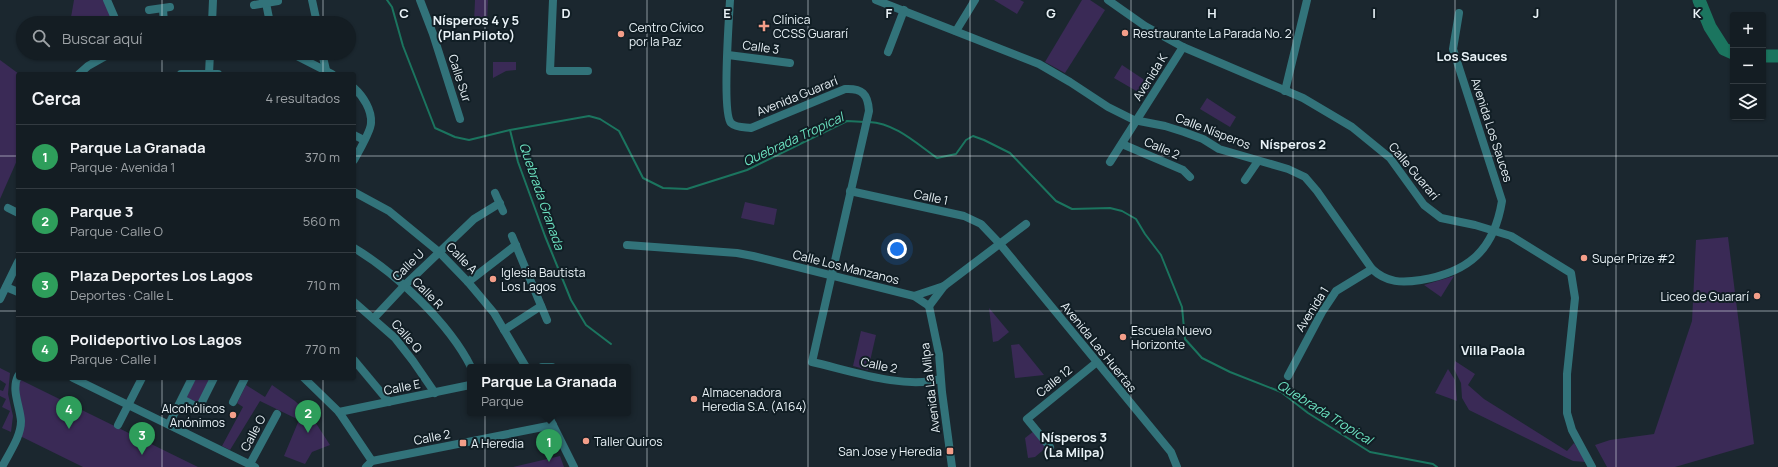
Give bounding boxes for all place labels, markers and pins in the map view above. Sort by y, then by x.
place label: Clínica CCSS Guararí [773,11,848,42]
place label: Centro Cívico por la Paz [629,19,704,50]
marker: Clínica CCSS Guararí [758,20,770,32]
place label: Restraurante La Parada No. 2 [1133,25,1292,42]
marker: Restraurante La Parada No. 2 [1120,28,1130,38]
marker: Centro Cívico por la Paz [616,29,626,39]
place label: Super Prize #2 [1592,250,1675,267]
marker: Super Prize #2 [1579,253,1589,263]
place label: Iglesia Bautista Los Lagos [501,264,585,295]
marker: Iglesia Bautista Los Lagos [488,274,498,284]
place label: Liceo de Guararí [1660,288,1749,305]
marker: Liceo de Guararí [1752,291,1762,301]
place label: Escuela Nuevo Horizonte [1131,322,1212,353]
marker: Escuela Nuevo Horizonte [1118,332,1128,342]
place label: Almacenadora Heredia S.A. (A164) [702,384,807,415]
marker: Almacenadora Heredia S.A. (A164) [689,394,699,404]
pin: 4 [56,396,82,429]
place label: Alcohólicos Anónimos [161,400,225,431]
pin: 2 [295,400,321,433]
marker: Alcohólicos Anónimos [228,410,238,420]
pin: 3 [129,422,155,455]
pin: 1 [536,429,562,462]
place label: Taller Quiros [594,433,663,450]
place label: A Heredia [471,435,524,452]
marker: Taller Quiros [581,436,591,446]
marker: A Heredia [458,438,468,448]
place label: San Jose y Heredia [838,443,942,460]
marker: San Jose y Heredia [945,446,955,456]

